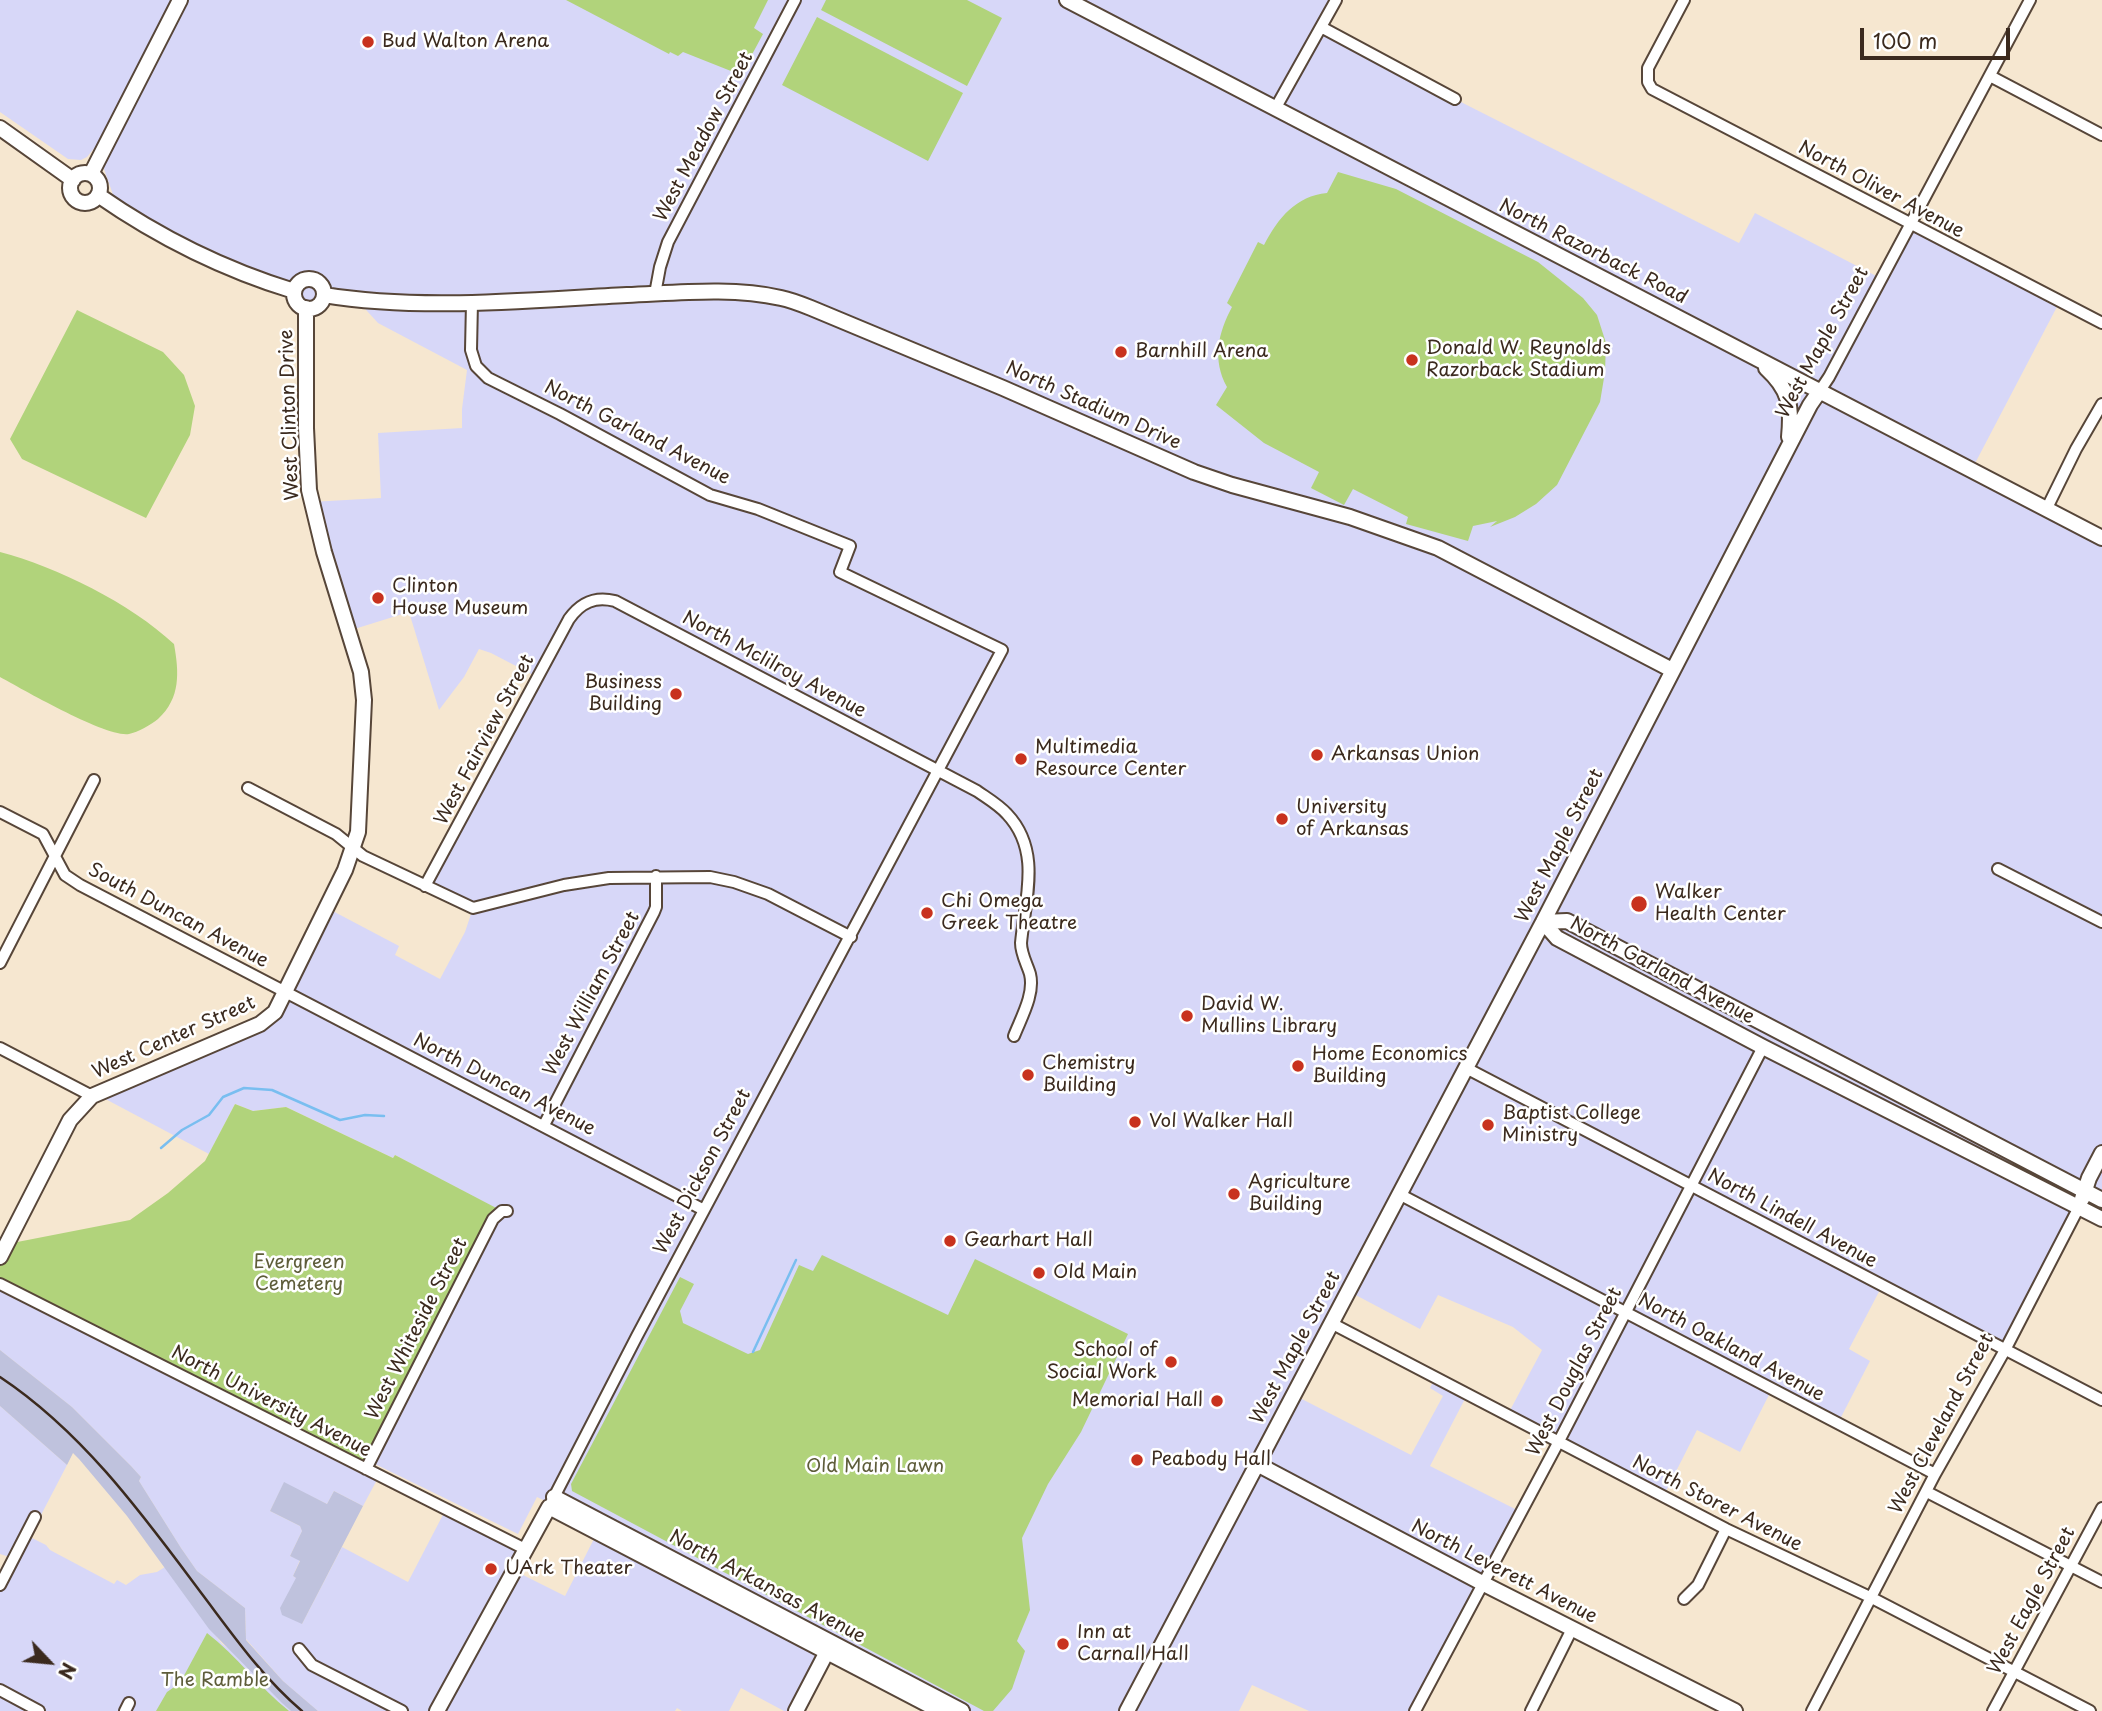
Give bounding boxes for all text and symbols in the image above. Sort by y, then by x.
scale bar [1864,14,2014,58]
text: 100 m [1873,24,1937,56]
place label: Bud Walton Arena [382,31,549,53]
marker: Bud Walton Arena [360,34,376,50]
street label: West Meadow Street [649,48,759,226]
street label: North Oliver Avenue [1794,137,1968,243]
street label: North Razorback Road [1495,195,1691,309]
street label: West Maple Street [1772,263,1874,423]
street label: West Clinton Drive [276,329,304,501]
place label: Donald W. Reynolds Razorback Stadium [1426,338,1611,382]
place label: Barnhill Arena [1135,341,1268,363]
marker: Barnhill Arena [1113,344,1129,360]
marker: Donald W. Reynolds Razorback Stadium [1404,352,1420,368]
street label: North Stadium Drive [1002,357,1184,455]
street label: North Garland Avenue [540,376,734,490]
place label: Clinton House Museum [392,576,528,620]
marker: Clinton House Museum [370,590,386,606]
street label: North McIilroy Avenue [678,607,870,723]
street label: West Fairview Street [430,651,540,829]
place label: Business Building [584,672,662,716]
marker: Business Building [668,686,684,702]
place label: Multimedia Resource Center [1035,737,1186,781]
place label: Arkansas Union [1331,744,1479,766]
marker: Arkansas Union [1309,747,1325,763]
marker: Multimedia Resource Center [1013,751,1029,767]
street label: West Maple Street [1511,765,1609,927]
place label: University of Arkansas [1296,797,1409,841]
marker: University of Arkansas [1274,811,1290,827]
street label: South Duncan Avenue [84,859,272,973]
place label: Walker Health Center [1655,882,1786,926]
place label: Chi Omega Greek Theatre [941,891,1077,935]
marker: Walker Health Center [1629,894,1649,914]
marker: Chi Omega Greek Theatre [919,905,935,921]
street label: West William Street [539,908,645,1080]
street label: North Garland Avenue [1566,913,1758,1029]
street label: West Center Street [89,992,259,1084]
place label: David W. Mullins Library [1201,994,1337,1038]
marker: David W. Mullins Library [1179,1008,1195,1024]
street label: North Duncan Avenue [409,1029,599,1141]
place label: Home Economics Building [1312,1044,1467,1088]
place label: Chemistry Building [1042,1053,1135,1097]
marker: Home Economics Building [1290,1058,1306,1074]
marker: Chemistry Building [1020,1067,1036,1083]
street label: West Dickson Street [650,1085,756,1259]
place label: Baptist College Ministry [1502,1103,1641,1147]
place label: Vol Walker Hall [1149,1111,1293,1133]
marker: Vol Walker Hall [1127,1114,1143,1130]
marker: Baptist College Ministry [1480,1117,1496,1133]
street label: North Lindell Avenue [1703,1165,1881,1273]
place label: Agriculture Building [1248,1172,1351,1216]
marker: Agriculture Building [1226,1186,1242,1202]
place label: Gearhart Hall [964,1230,1093,1252]
marker: Gearhart Hall [942,1233,958,1249]
street label: West Whiteside Street [361,1234,473,1424]
park label: Evergreen Cemetery [253,1252,345,1296]
place label: Old Main [1053,1262,1137,1284]
marker: Old Main [1031,1265,1047,1281]
street label: West Maple Street [1246,1268,1346,1428]
street label: West Douglas Street [1523,1284,1627,1460]
street label: North Oakland Avenue [1634,1289,1828,1407]
street label: West Cleveland Street [1885,1330,1999,1518]
place label: School of Social Work [1046,1340,1157,1384]
street label: North University Avenue [167,1342,375,1462]
marker: School of Social Work [1163,1354,1179,1370]
place label: Memorial Hall [1072,1390,1203,1412]
marker: Memorial Hall [1209,1393,1225,1409]
place label: Peabody Hall [1151,1449,1271,1471]
street label: North Storer Avenue [1628,1451,1806,1557]
marker: Peabody Hall [1129,1452,1145,1468]
park label: Old Main Lawn [806,1456,944,1478]
street label: North Leverett Avenue [1407,1515,1601,1629]
street label: West Eagle Street [1983,1523,2081,1679]
street label: North Arkansas Avenue [665,1526,869,1648]
place label: UArk Theater [505,1558,632,1580]
marker: UArk Theater [483,1561,499,1577]
place label: Inn at Carnall Hall [1077,1622,1189,1666]
north arrow [14,1627,84,1697]
marker: Inn at Carnall Hall [1055,1636,1071,1652]
text: N [52,1658,84,1684]
park label: The Ramble [161,1670,269,1692]

